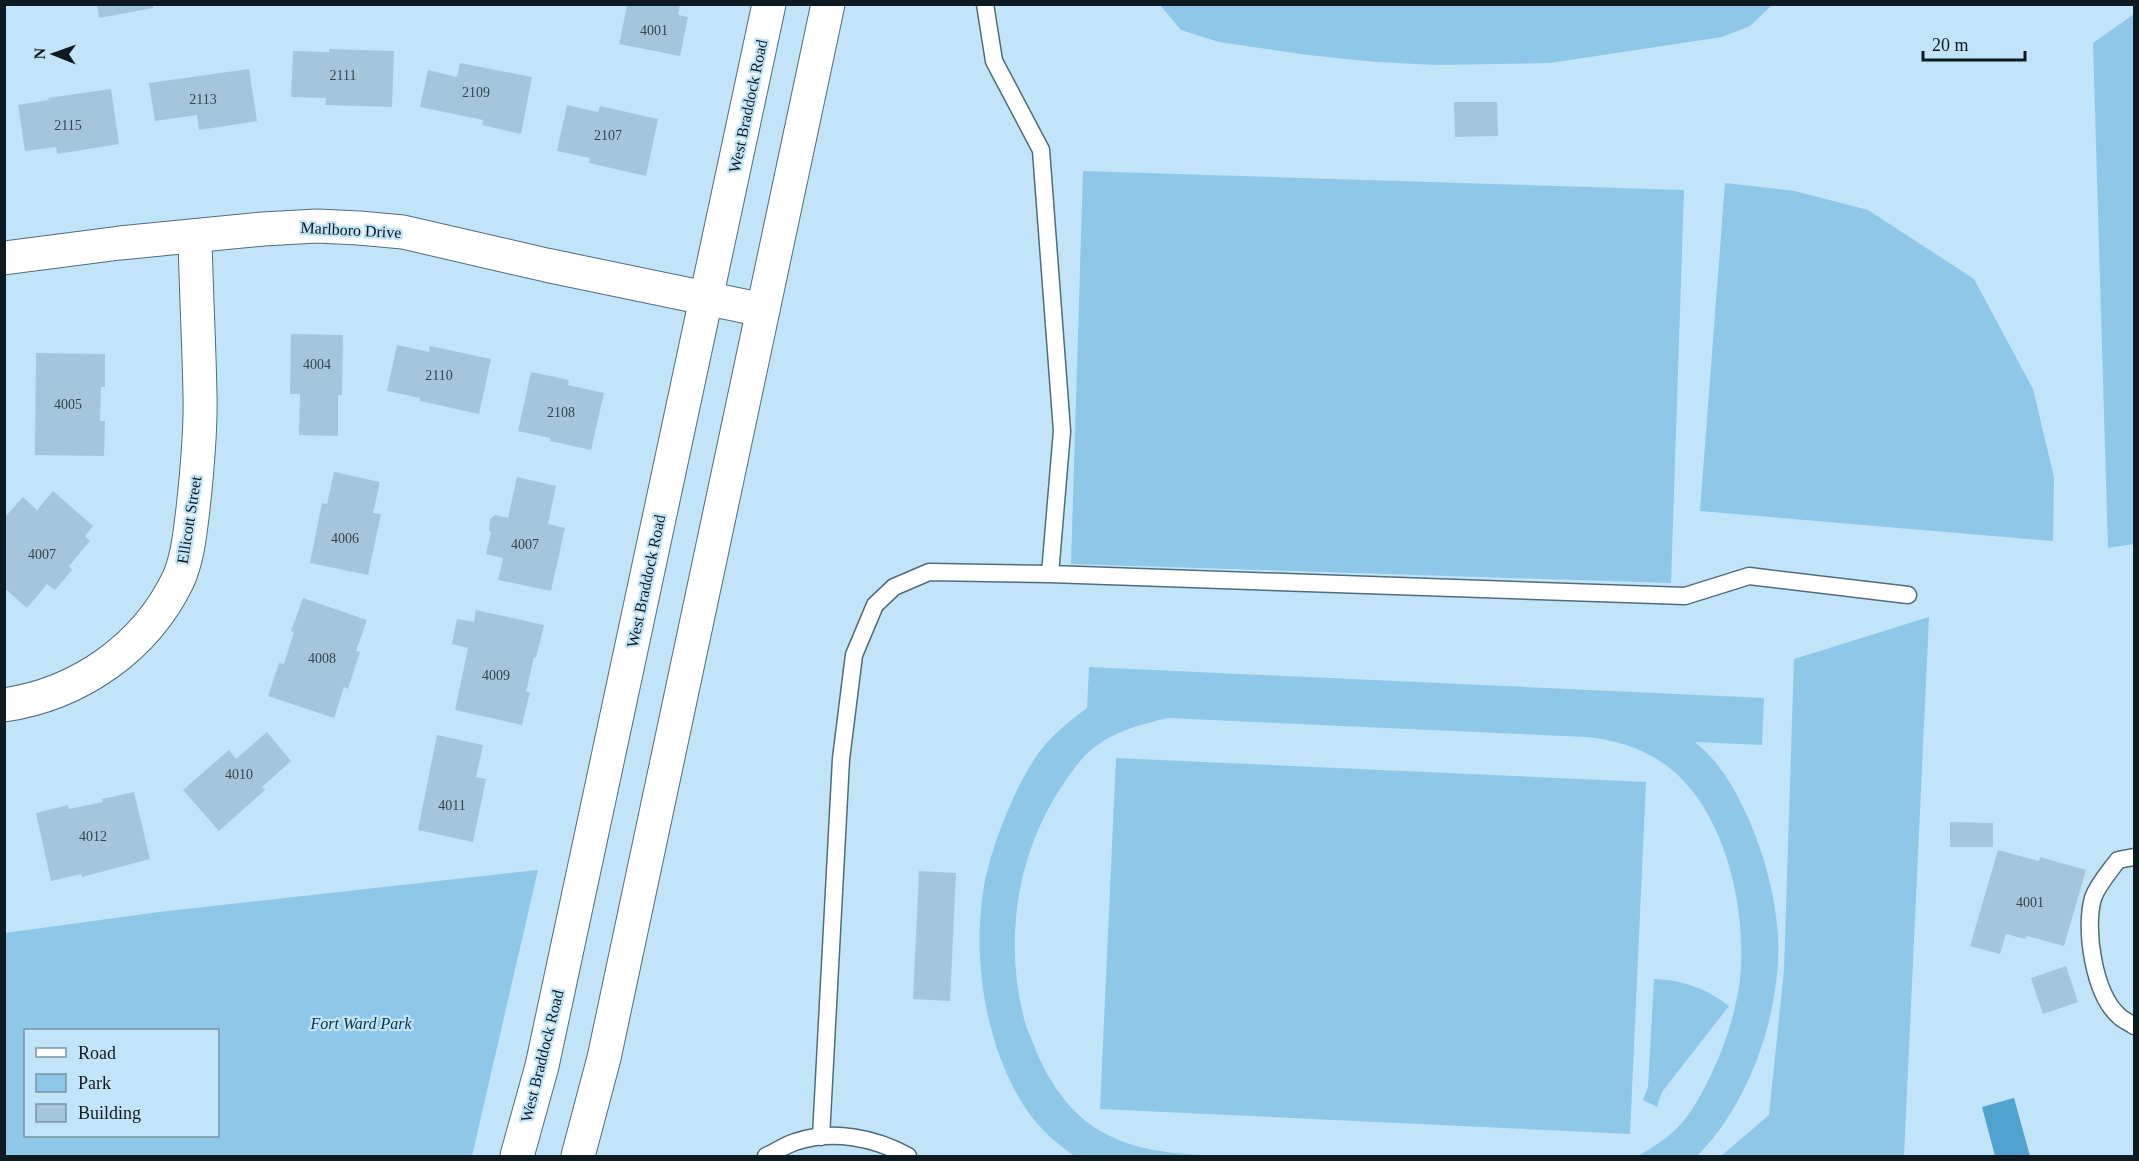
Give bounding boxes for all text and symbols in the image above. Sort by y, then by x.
house number: 4001 [640,23,668,38]
north arrow [24,24,84,84]
scale bar [1923,24,2025,62]
text: 20 m [1932,35,1969,55]
street label: West Braddock Road [726,38,770,174]
text: N [31,47,48,60]
house number: 2111 [330,68,356,83]
house number: 2109 [462,85,490,100]
house number: 2113 [189,92,217,107]
house number: 2115 [54,118,82,133]
house number: 2107 [594,128,622,143]
street label: Marlboro Drive [300,219,402,241]
house number: 4004 [303,357,331,372]
house number: 2110 [425,368,453,383]
house number: 4005 [54,397,82,412]
house number: 2108 [547,405,575,420]
street label: Ellicott Street [174,474,204,565]
street label: West Braddock Road [624,513,668,649]
house number: 4006 [331,531,359,546]
house number: 4007 [511,537,539,552]
house number: 4007 [28,547,56,562]
house number: 4008 [308,651,336,666]
house number: 4009 [482,668,510,683]
house number: 4010 [225,767,253,782]
house number: 4011 [438,798,466,813]
house number: 4012 [79,829,107,844]
house number: 4001 [2016,895,2044,910]
street label: West Braddock Road [517,988,567,1124]
park label: Fort Ward Park [309,1015,412,1032]
legend [24,1029,219,1137]
text: Road [78,1043,116,1063]
text: Park [78,1073,111,1093]
text: Building [78,1103,141,1123]

